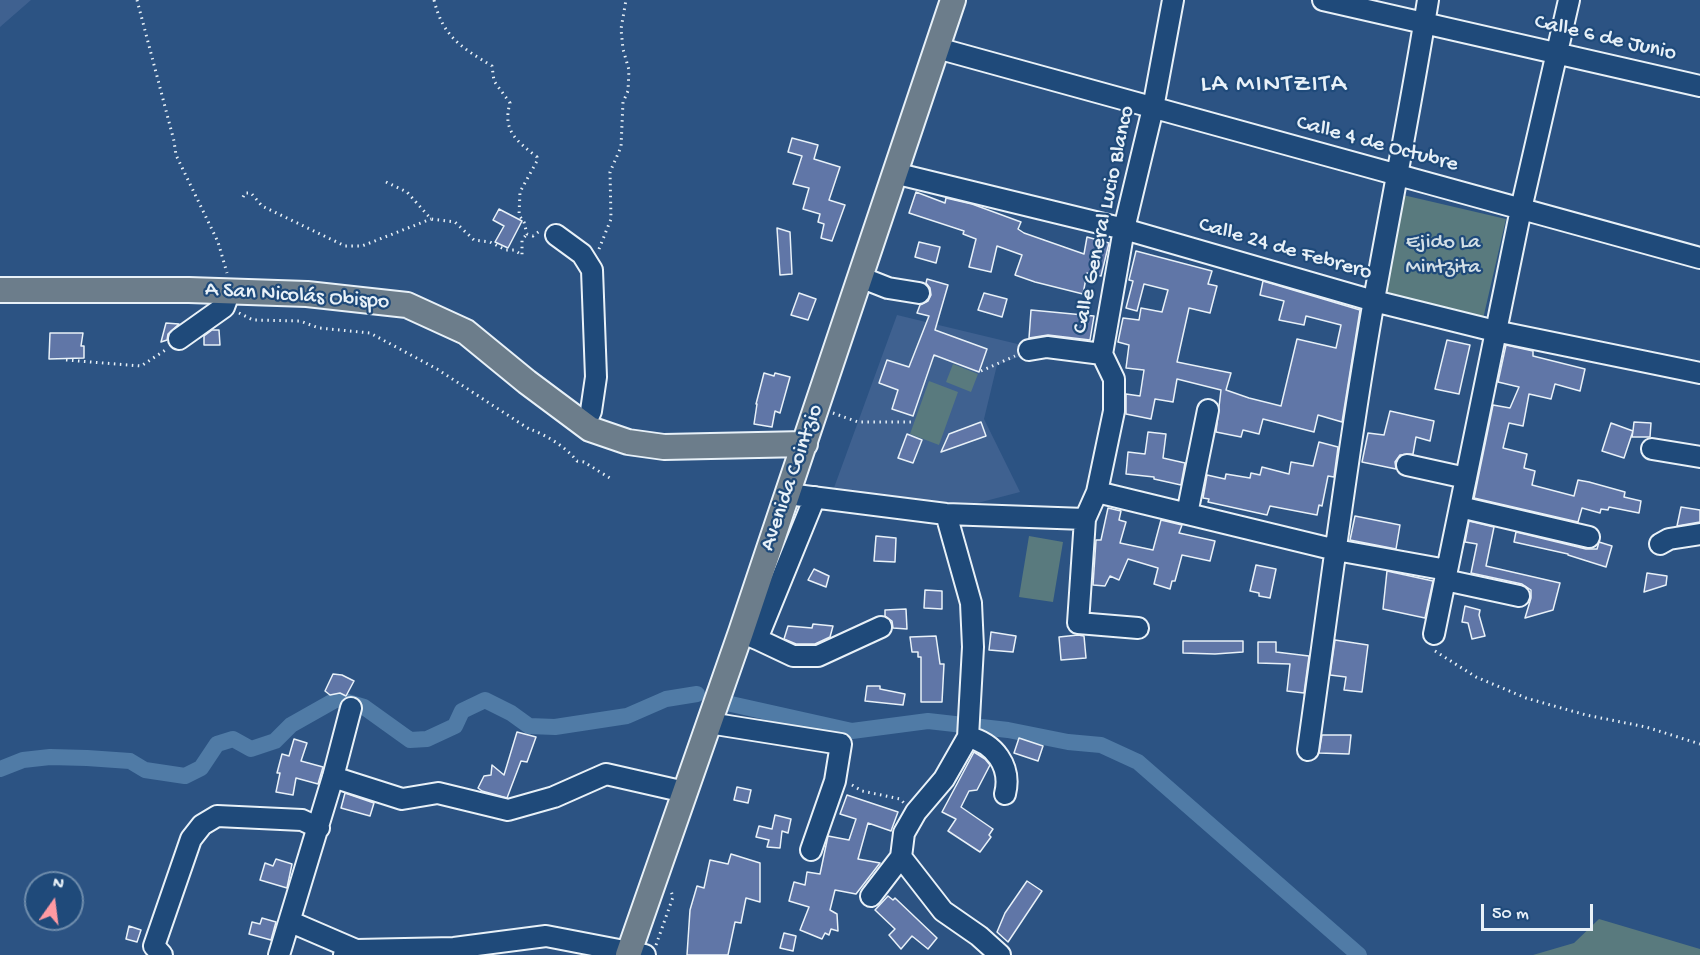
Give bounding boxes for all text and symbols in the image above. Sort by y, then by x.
street label: Calle 6 de Junio [1531,10,1679,68]
district label: LA MINTZITA [1200,70,1348,102]
street label: Calle General Lucio Blanco [1068,104,1142,336]
street label: Calle 4 de Octubre [1293,111,1461,179]
street label: Calle 24 de Febrero [1195,213,1375,287]
park label: Ejido La Mintzita [1405,231,1481,282]
street label: A San Nicolás Obispo [204,277,390,317]
street label: Avenida Cointzio [756,401,830,555]
north arrow [24,871,84,931]
text: N [51,875,65,895]
scale bar [1484,892,1596,930]
text: 50 m [1492,904,1529,925]

